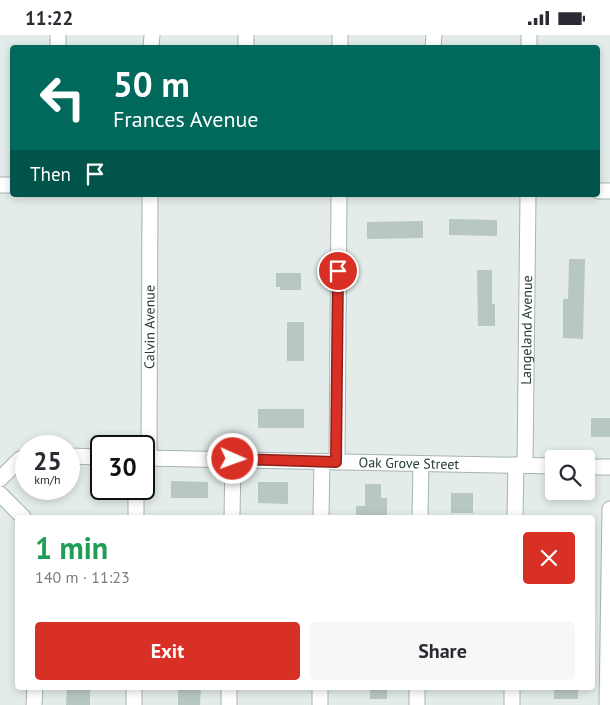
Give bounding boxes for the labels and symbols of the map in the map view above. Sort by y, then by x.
pin [317,250,359,292]
street label: Langeland Avenue [517,275,536,385]
street label: Calvin Avenue [140,285,159,369]
position arrow [206,432,258,484]
speed limit sign: 30 [90,435,155,500]
street label: Oak Grove Street [359,453,460,473]

